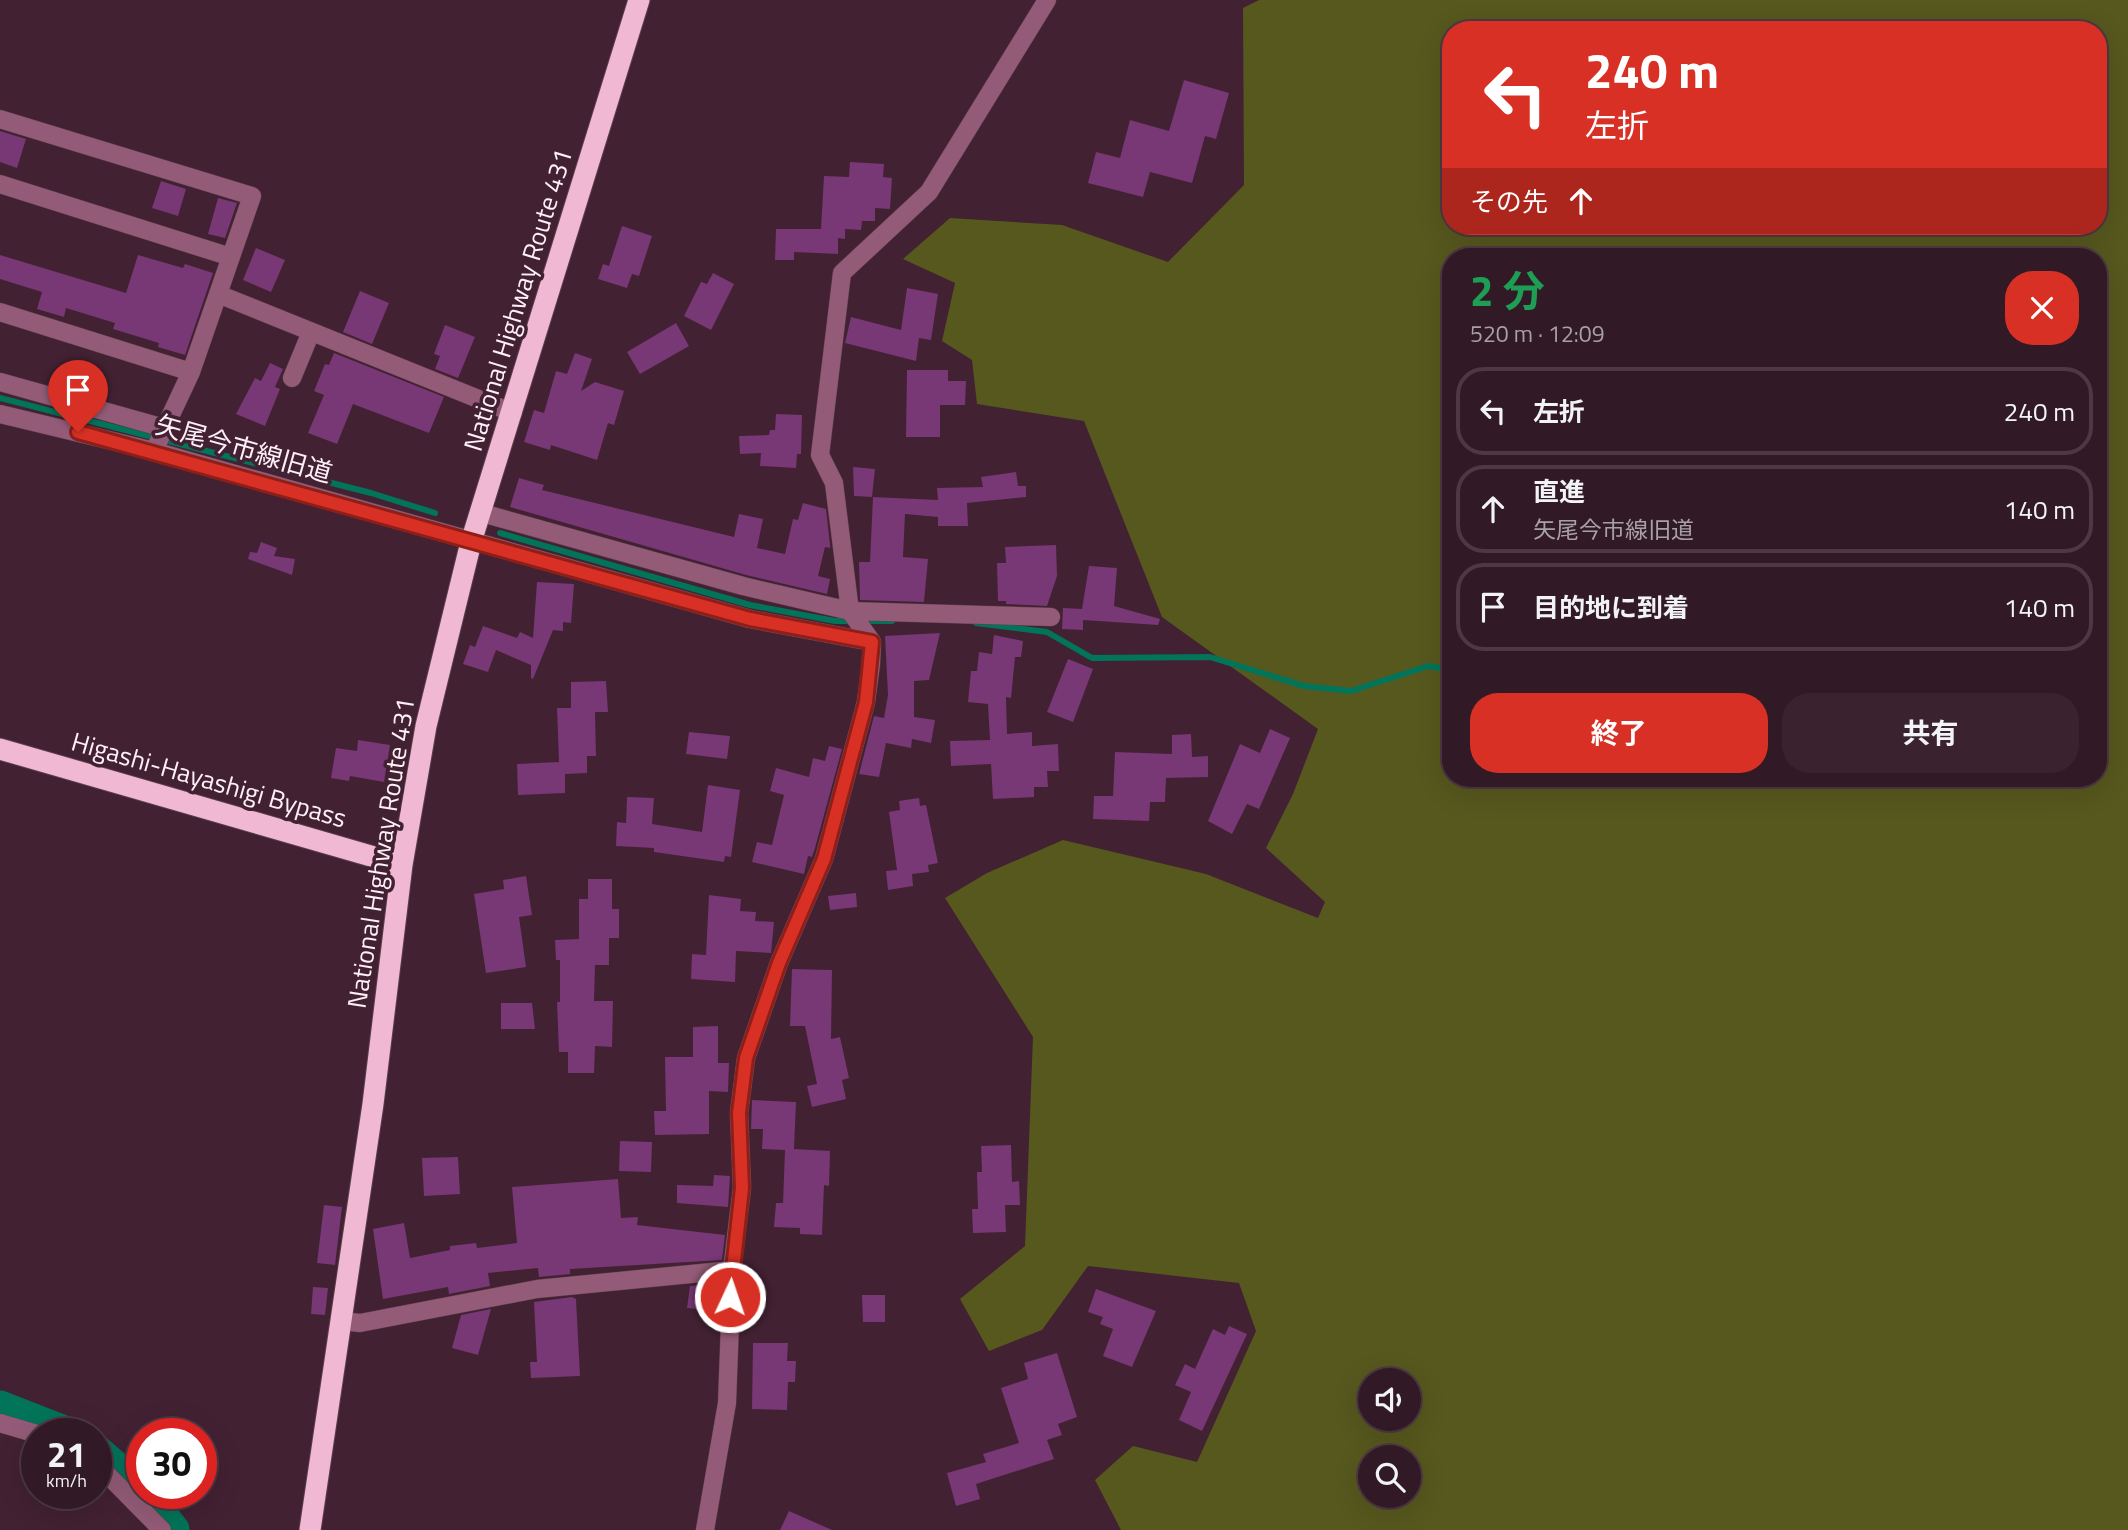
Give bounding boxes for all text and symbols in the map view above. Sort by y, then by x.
text: 240 m [1585,32,1719,107]
icon: left [1470,49,1561,140]
text: 左折 [1585,101,1649,149]
street label: National Highway Route 431 [453,144,582,456]
text: その先 [1470,182,1548,221]
icon: ahead [1562,182,1600,220]
text: 2 分 [1470,258,1545,322]
button: close [2005,271,2079,345]
text: 520 m · 12:09 [1470,316,1605,351]
pin [48,360,108,432]
icon: arrive [59,371,97,409]
icon: left [1474,392,1512,430]
text: 左折 [1533,392,1585,431]
text: 240 m [2004,392,2075,431]
street label: 矢尾今市線旧道 [151,405,337,492]
text: 直進 [1533,472,1585,511]
icon: ahead [1474,490,1512,528]
text: 140 m [2004,490,2075,529]
text: 矢尾今市線旧道 [1533,512,1694,547]
icon: arrive [1474,588,1512,626]
text: 目的地に到着 [1533,588,1689,627]
text: 140 m [2004,588,2075,627]
button: 終了 [1470,693,1768,773]
button: 共有 [1782,693,2079,773]
street label: National Highway Route 431 [337,695,424,1011]
street label: Higashi-Hayashigi Bypass [67,722,351,837]
position arrow [693,1260,767,1334]
map controls [1358,1368,1421,1508]
button: sound [1358,1368,1421,1431]
speed limit sign: 30 [126,1418,217,1509]
text: 21 [47,1427,86,1481]
button: search [1358,1445,1421,1508]
text: km/h [46,1467,87,1494]

